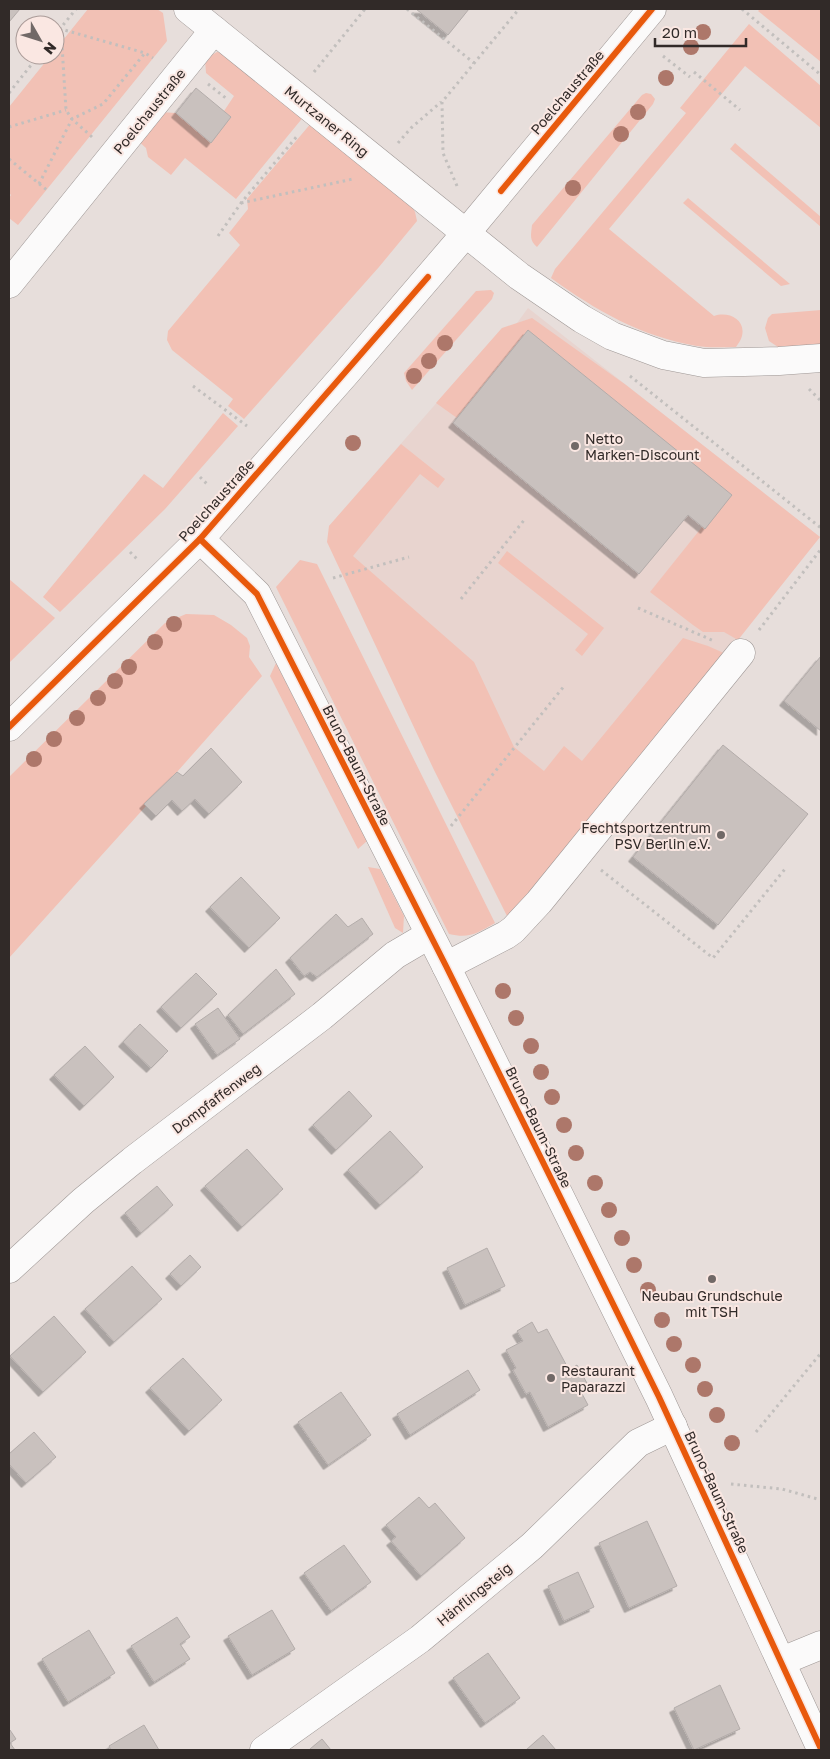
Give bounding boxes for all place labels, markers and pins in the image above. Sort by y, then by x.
place label: Netto Marken-Discount [585,430,700,463]
marker: Netto Marken-Discount [569,440,581,452]
place label: Fechtsportzentrum PSV Berlin e.V. [581,819,711,852]
marker: Fechtsportzentrum PSV Berlin e.V. [715,829,727,841]
marker: Neubau Grundschule mit TSH [706,1273,718,1285]
place label: Neubau Grundschule mit TSH [641,1287,783,1320]
place label: Restaurant Paparazzi [561,1362,635,1395]
marker: Restaurant Paparazzi [545,1372,557,1384]

